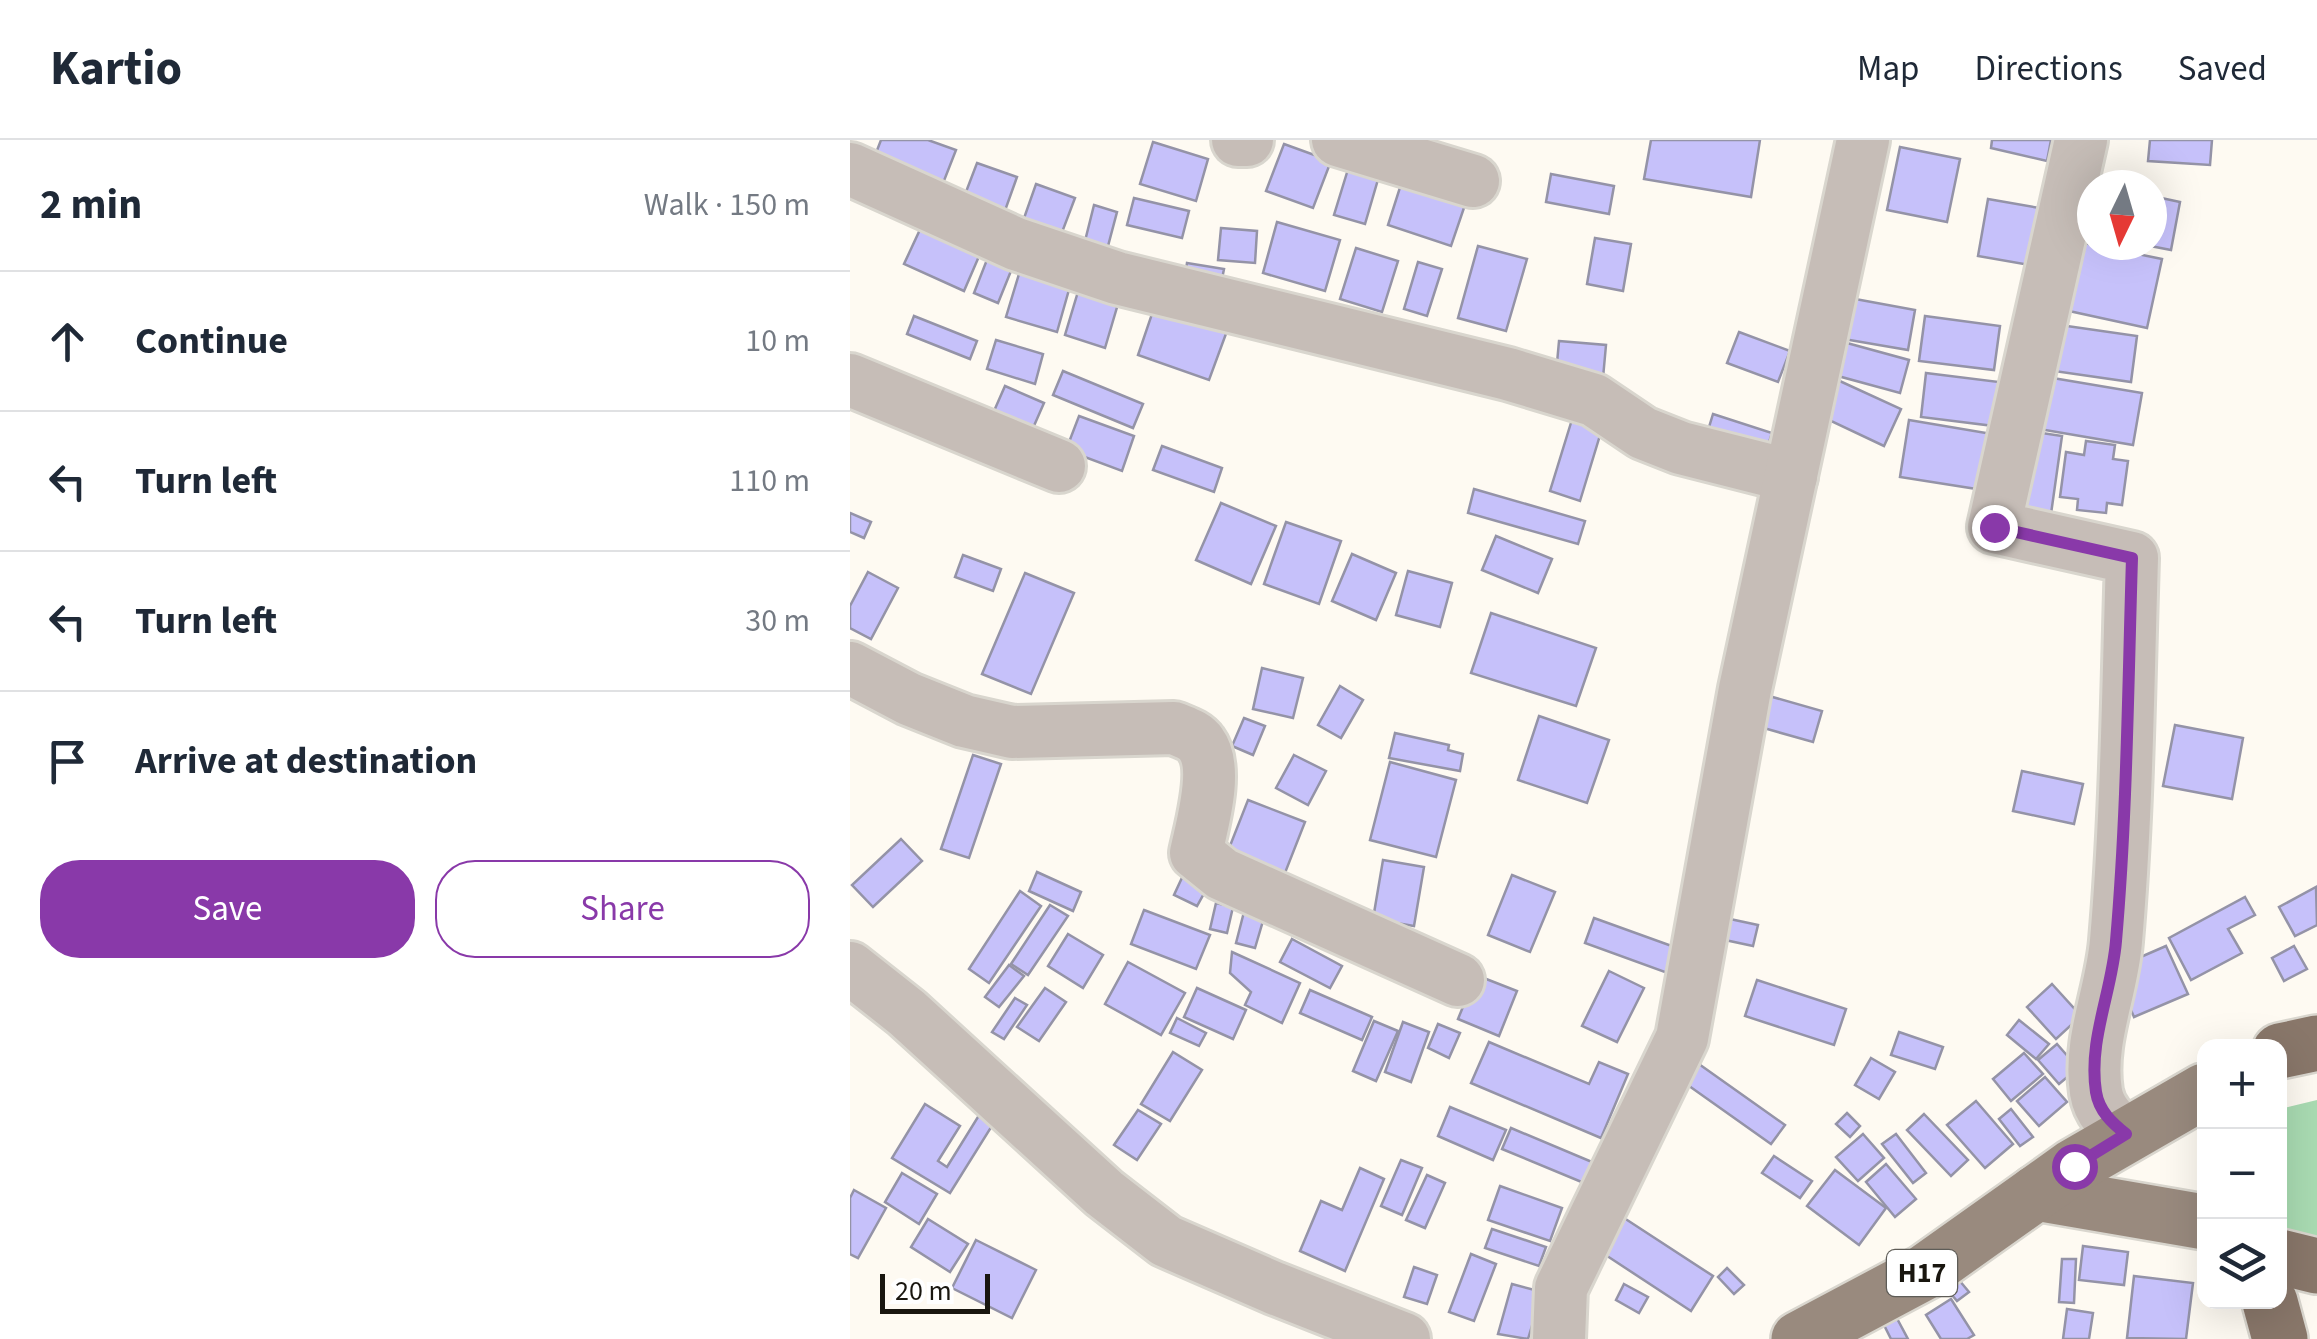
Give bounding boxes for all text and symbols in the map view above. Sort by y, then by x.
text: Kartio [50,35,182,103]
text: Map [1857,44,1920,94]
text: Directions [1975,44,2123,94]
text: Saved [2178,44,2267,94]
north arrow [2077,170,2167,260]
text: 2 min [40,175,142,235]
text: Walk · 150 m [644,182,810,228]
icon: ahead [40,314,95,369]
text: Continue [135,314,288,368]
text: 10 m [745,318,810,364]
icon: left [40,454,95,509]
text: Turn left [135,454,277,508]
text: 110 m [729,458,810,504]
route end [1972,505,2018,551]
icon: left [40,594,95,649]
text: Turn left [135,594,277,648]
text: 30 m [745,598,810,644]
icon: arrive [40,734,95,789]
text: Arrive at destination [135,734,477,788]
button: Save [40,860,415,958]
button: Share [435,860,810,958]
map controls [2197,1039,2287,1309]
button: + [2197,1039,2287,1129]
button: − [2197,1129,2287,1219]
route start [2052,1144,2098,1190]
button: layers [2197,1219,2287,1309]
road number: H17 [1887,1250,1957,1296]
scale bar [880,1269,990,1314]
text: 20 m [895,1271,952,1311]

